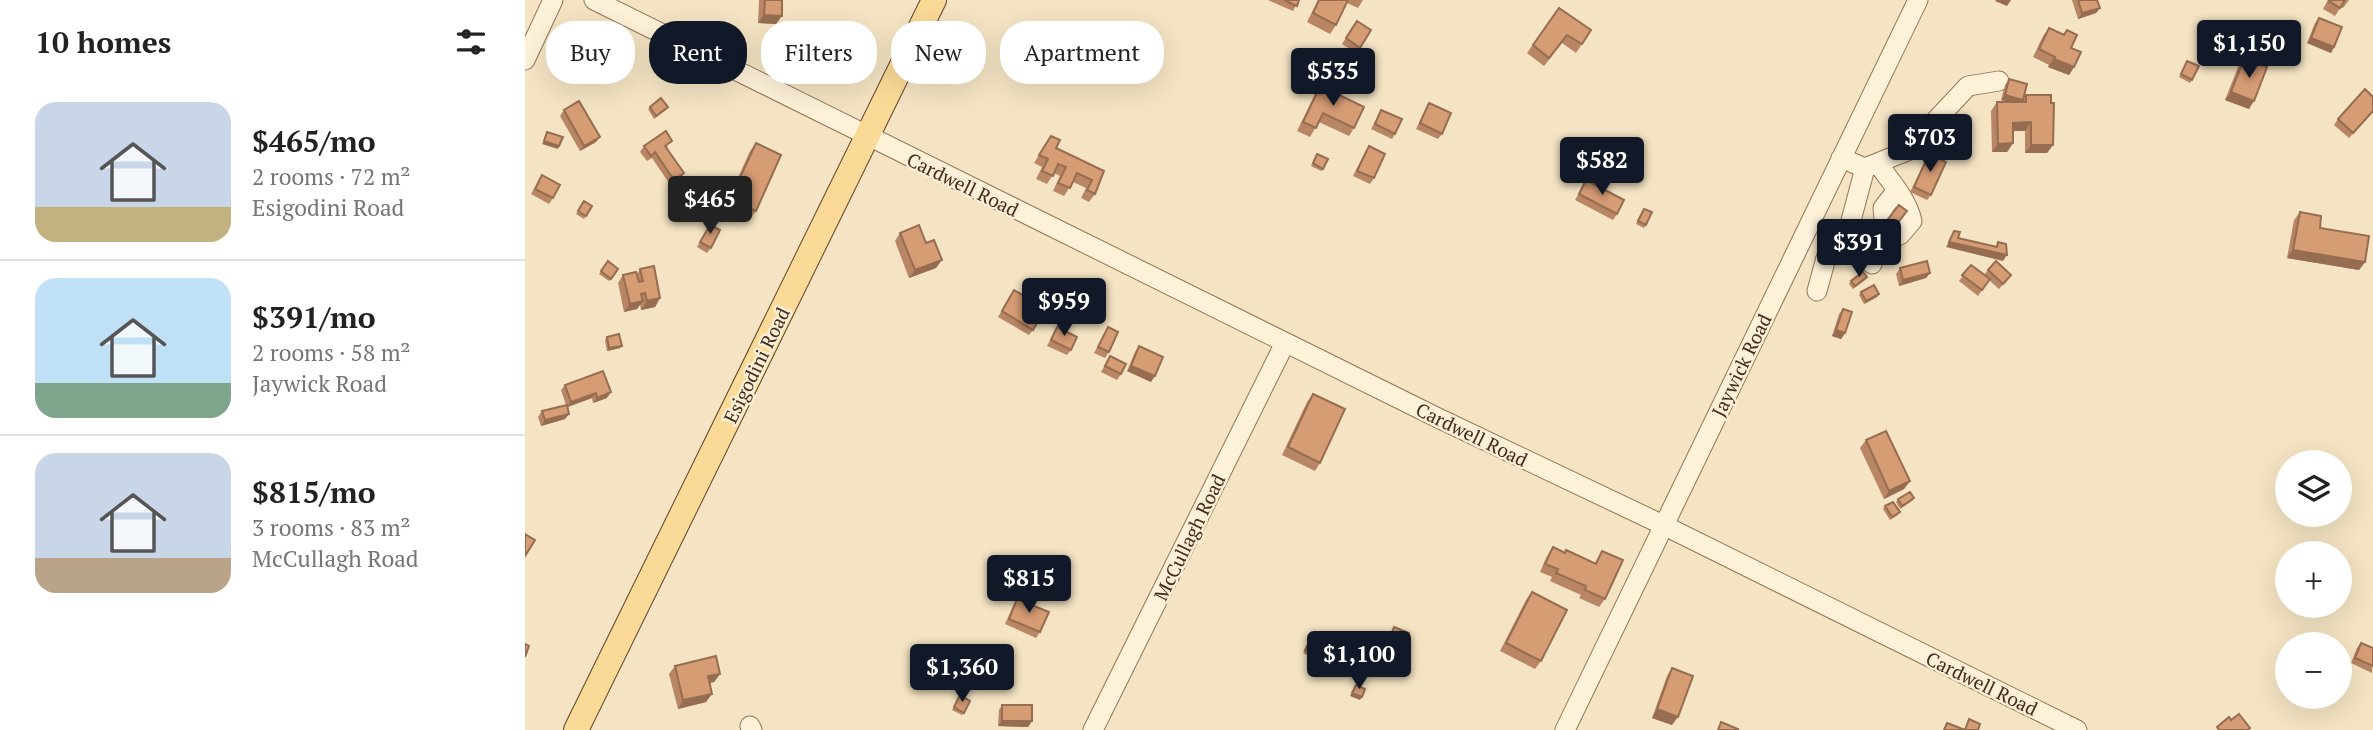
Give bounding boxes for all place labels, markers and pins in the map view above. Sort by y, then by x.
pin: $1,150 [2192,20,2306,80]
pin: $535 [1292,48,1374,108]
pin: $703 [1889,114,1971,174]
pin: $582 [1561,138,1643,197]
pin: $465 [669,176,751,236]
pin: $391 [1818,219,1900,279]
pin: $959 [1023,278,1105,338]
pin: $815 [988,556,1070,615]
pin: $1,100 [1302,632,1416,691]
pin: $1,360 [905,644,1019,704]

